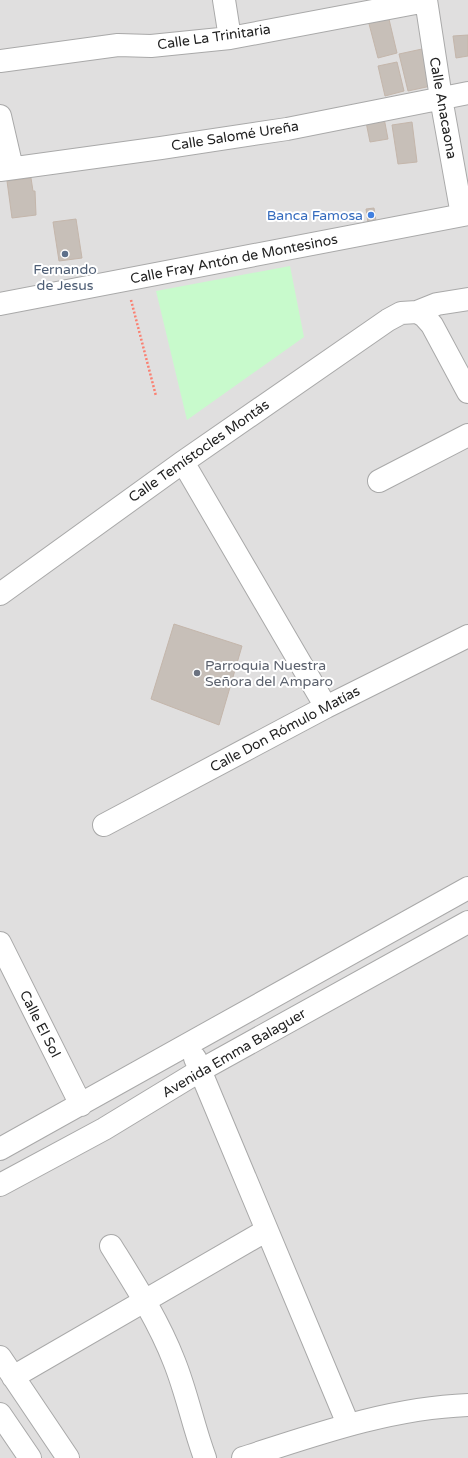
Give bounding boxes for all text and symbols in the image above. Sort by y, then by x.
street label: Calle La Trinitaria [156,21,272,53]
street label: Calle Anacaona [426,56,460,160]
street label: Calle Salomé Ureña [170,118,300,154]
place label: Banca Famosa [267,207,363,224]
marker: Banca Famosa [366,210,376,220]
street label: Calle Fray Antón de Montesinos [129,230,339,287]
marker: Fernando de Jesus [60,249,70,259]
place label: Fernando de Jesus [33,261,97,294]
street label: Calle Temístocles Montás [125,396,273,506]
place label: Parroquia Nuestra Señora del Amparo [205,657,333,690]
marker: Parroquia Nuestra Señora del Amparo [192,668,202,678]
street label: Calle Don Rómulo Matías [207,682,363,776]
street label: Calle El Sol [16,988,64,1060]
street label: Avenida Emma Balaguer [159,1005,309,1101]

